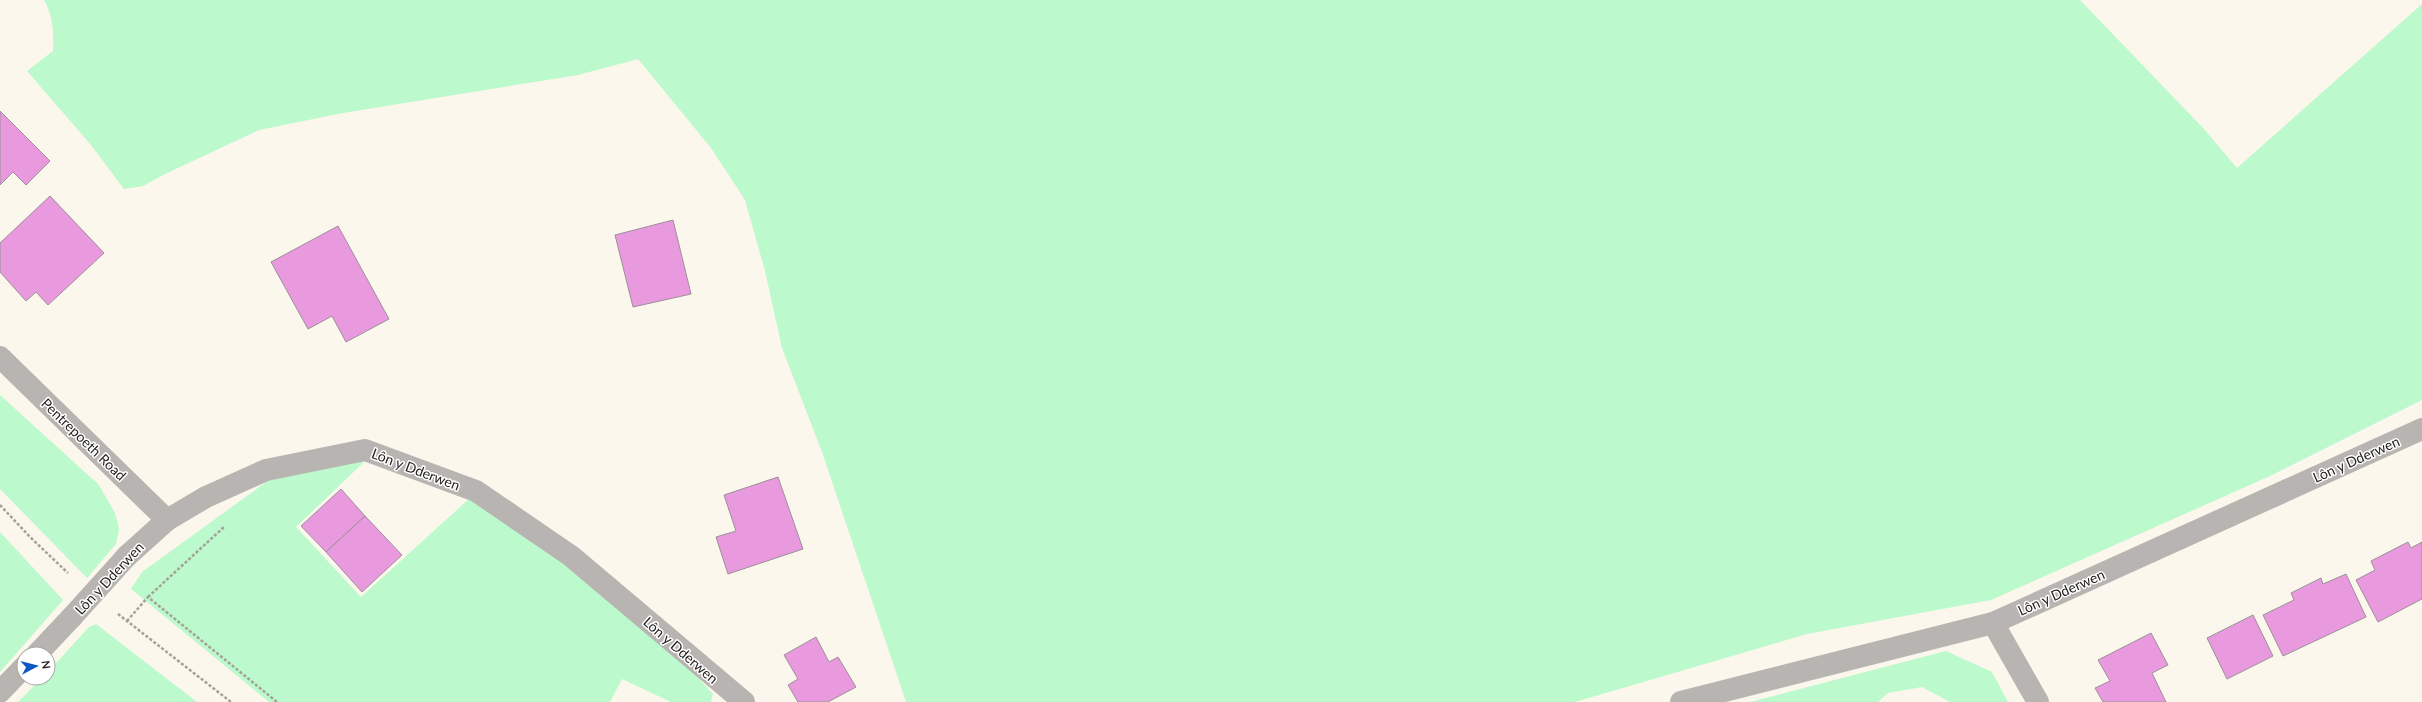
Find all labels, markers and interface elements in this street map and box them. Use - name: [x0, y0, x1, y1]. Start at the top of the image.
- street label: Pentrepoeth Road: [38, 394, 130, 484]
- street label: Lôn y Dderwen: [2310, 432, 2402, 486]
- street label: Lôn y Dderwen: [369, 444, 463, 494]
- street label: Lôn y Dderwen: [71, 538, 147, 618]
- street label: Lôn y Dderwen: [2015, 565, 2107, 619]
- street label: Lôn y Dderwen: [640, 613, 722, 687]
- north arrow: [16, 646, 56, 686]
- text: N: [39, 660, 53, 670]

